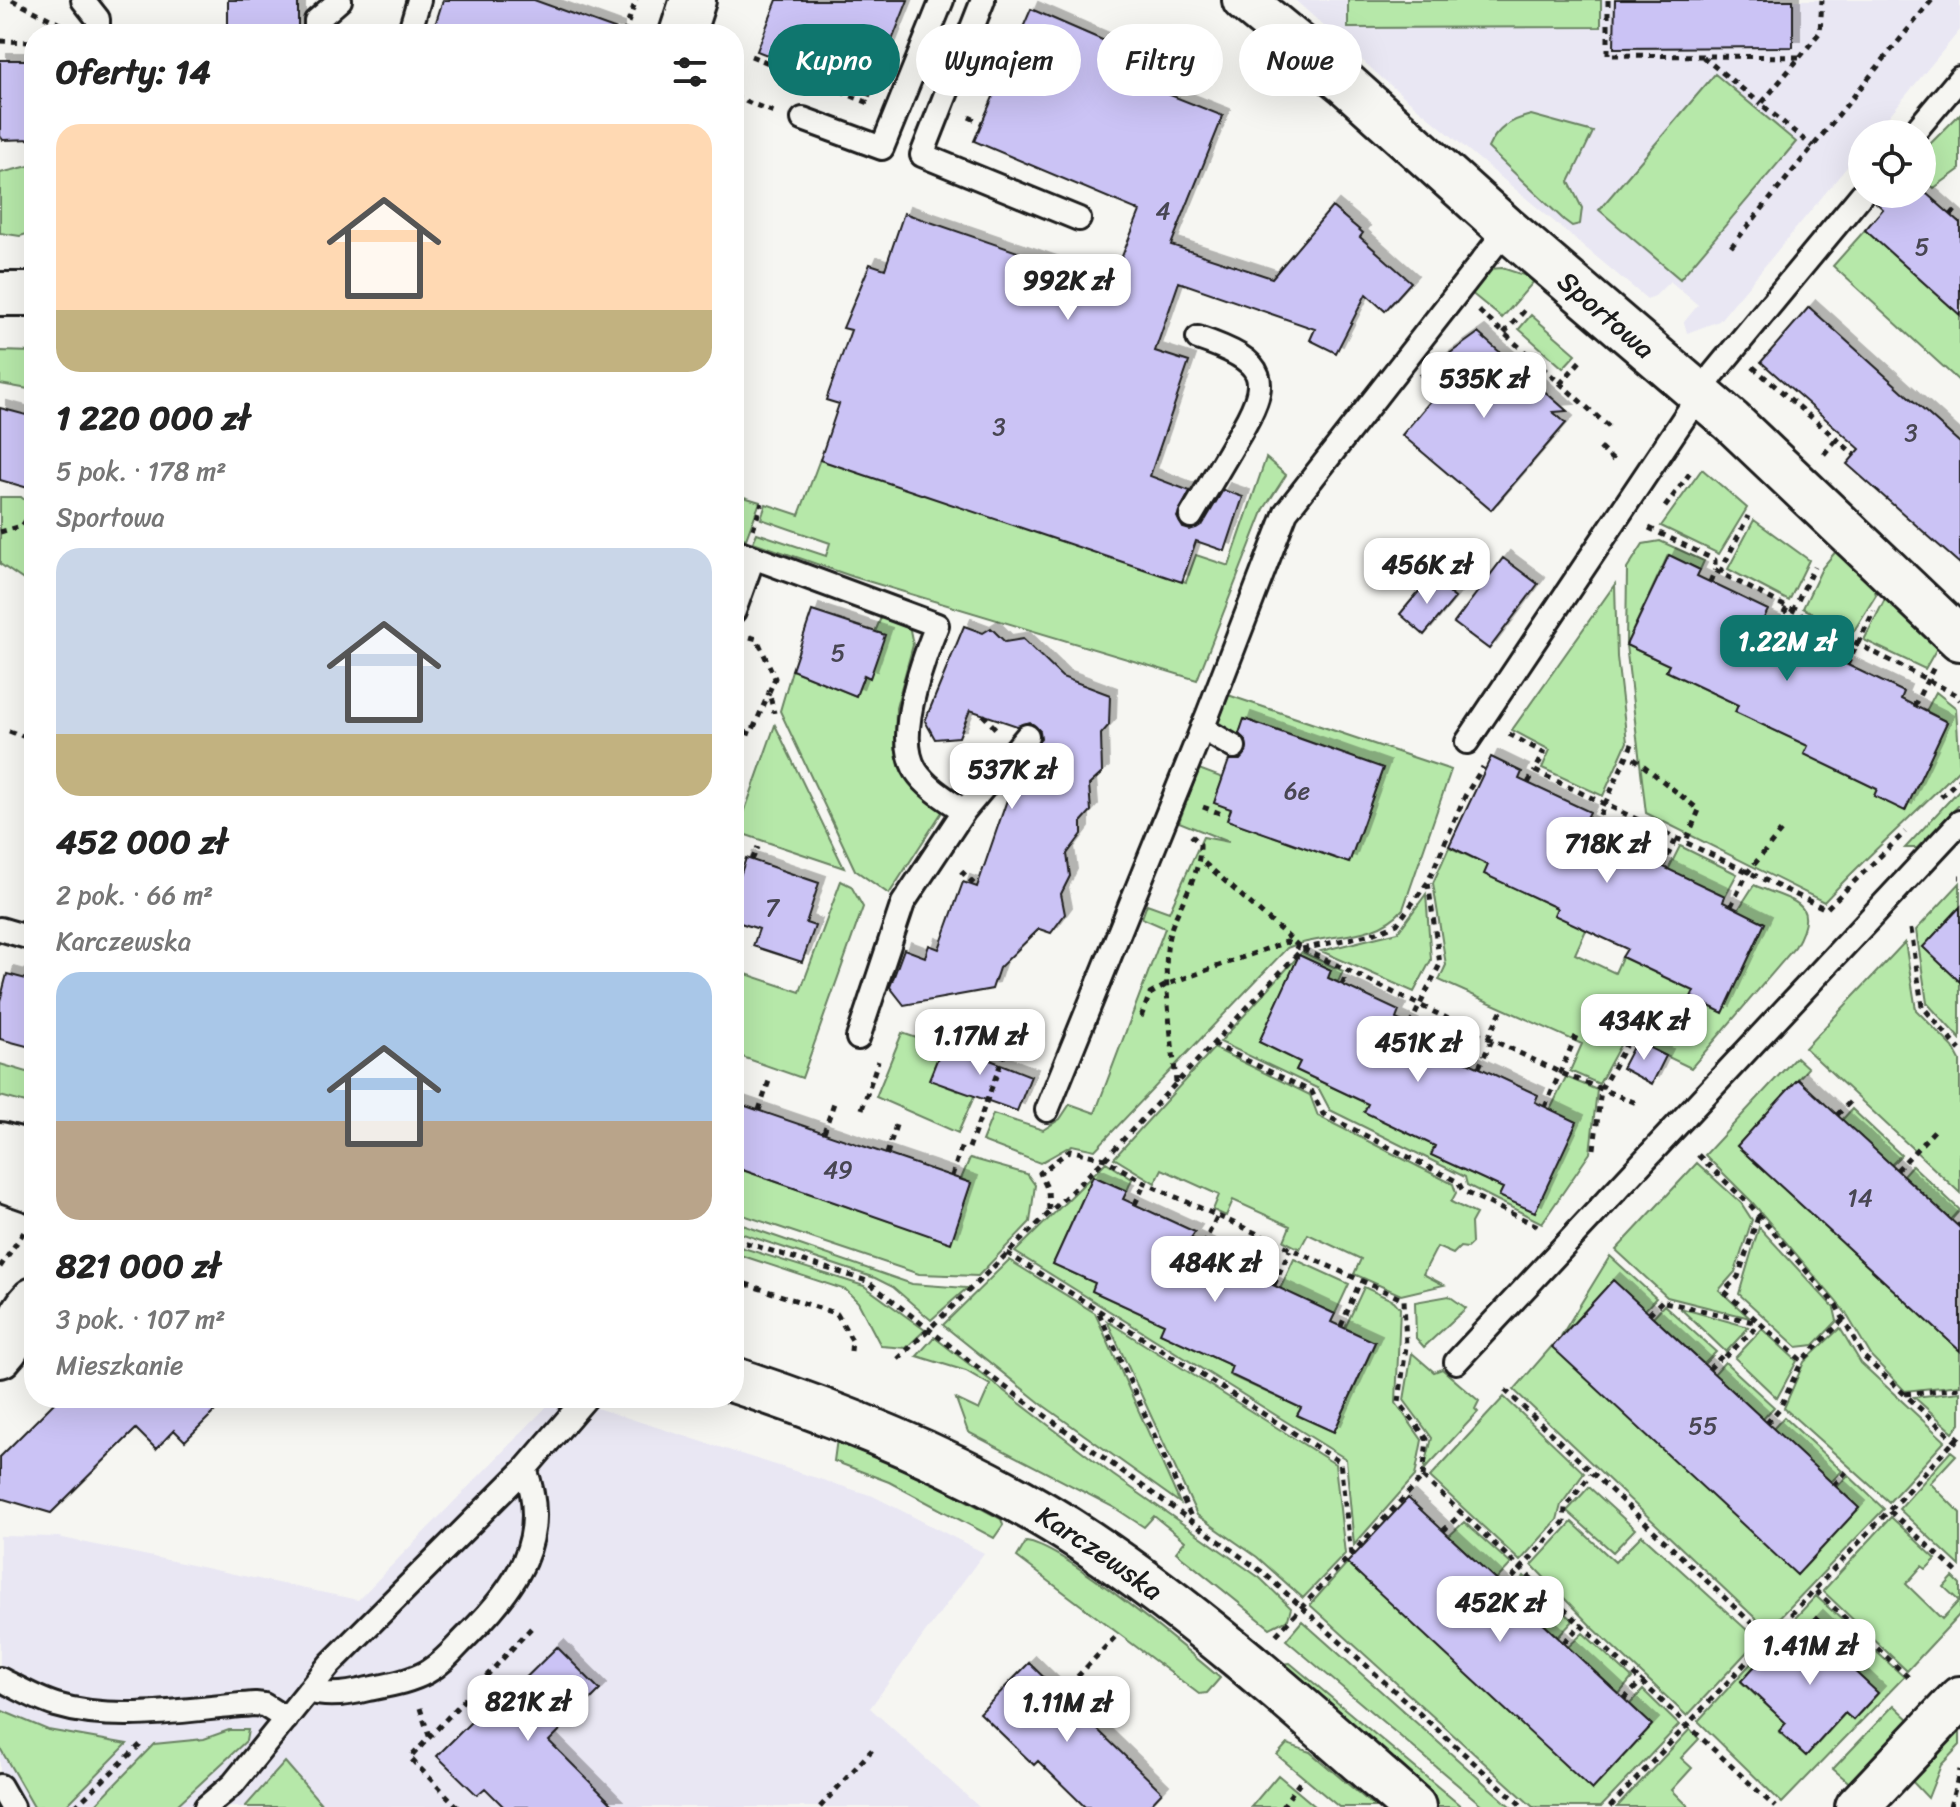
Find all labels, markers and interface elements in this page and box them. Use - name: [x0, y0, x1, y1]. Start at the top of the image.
- chip: Kupno: [768, 24, 900, 96]
- chip: Wynajem: [916, 24, 1081, 96]
- chip: Filtry: [1097, 24, 1223, 96]
- chip: Nowe: [1239, 24, 1362, 96]
- text: Oferty: 14: [56, 42, 211, 102]
- icon: filters: [668, 50, 712, 94]
- map controls: [1848, 120, 1936, 208]
- button: locate: [1848, 120, 1936, 208]
- icon: home: [312, 176, 456, 320]
- house number: 4: [1156, 190, 1171, 232]
- house number: 5: [1915, 226, 1929, 268]
- pin: 992K zł: [994, 254, 1142, 322]
- text: 992K zł: [1023, 257, 1113, 303]
- street label: Sportowa: [1546, 258, 1667, 371]
- pin: 535K zł: [1410, 352, 1558, 420]
- text: 535K zł: [1439, 355, 1529, 401]
- text: 1 220 000 zł: [56, 388, 250, 448]
- house number: 3: [992, 406, 1006, 448]
- house number: 3: [1904, 412, 1918, 454]
- text: 5 pok. · 178 m²: [56, 448, 226, 494]
- text: Sportowa: [56, 494, 165, 540]
- pin: 456K zł: [1353, 538, 1501, 606]
- text: 456K zł: [1382, 541, 1472, 587]
- icon: home: [312, 600, 456, 744]
- pin: 1.22M zł: [1704, 615, 1870, 683]
- text: 1.22M zł: [1738, 618, 1836, 664]
- house number: 5: [831, 632, 845, 674]
- pin: 537K zł: [938, 743, 1086, 811]
- text: 537K zł: [968, 746, 1056, 792]
- house number: 6e: [1284, 770, 1310, 812]
- text: 452 000 zł: [56, 812, 227, 872]
- pin: 718K zł: [1533, 817, 1681, 885]
- text: 718K zł: [1564, 820, 1650, 866]
- text: 2 pok. · 66 m²: [56, 872, 213, 918]
- house number: 7: [765, 887, 780, 929]
- text: Karczewska: [56, 918, 191, 964]
- pin: 434K zł: [1570, 994, 1718, 1062]
- text: 434K zł: [1599, 997, 1689, 1043]
- pin: 1.17M zł: [897, 1009, 1063, 1077]
- text: 1.17M zł: [933, 1012, 1027, 1058]
- pin: 451K zł: [1344, 1016, 1492, 1084]
- text: 451K zł: [1375, 1019, 1461, 1065]
- icon: home: [312, 1024, 456, 1168]
- house number: 49: [823, 1149, 853, 1191]
- house number: 14: [1847, 1177, 1873, 1219]
- text: 821 000 zł: [56, 1236, 220, 1296]
- pin: 484K zł: [1141, 1236, 1289, 1304]
- text: 484K zł: [1169, 1239, 1261, 1285]
- text: 3 pok. · 107 m²: [56, 1296, 226, 1342]
- text: Mieszkanie: [56, 1342, 183, 1388]
- house number: 55: [1688, 1405, 1718, 1447]
- street label: Karczewska: [1027, 1491, 1174, 1613]
- pin: 452K zł: [1426, 1576, 1574, 1644]
- text: 452K zł: [1455, 1579, 1545, 1625]
- pin: 1.41M zł: [1727, 1619, 1893, 1687]
- text: 1.41M zł: [1762, 1622, 1858, 1668]
- pin: 821K zł: [454, 1675, 602, 1743]
- pin: 1.11M zł: [984, 1676, 1150, 1744]
- text: 821K zł: [485, 1678, 571, 1724]
- text: 1.11M zł: [1022, 1679, 1112, 1725]

